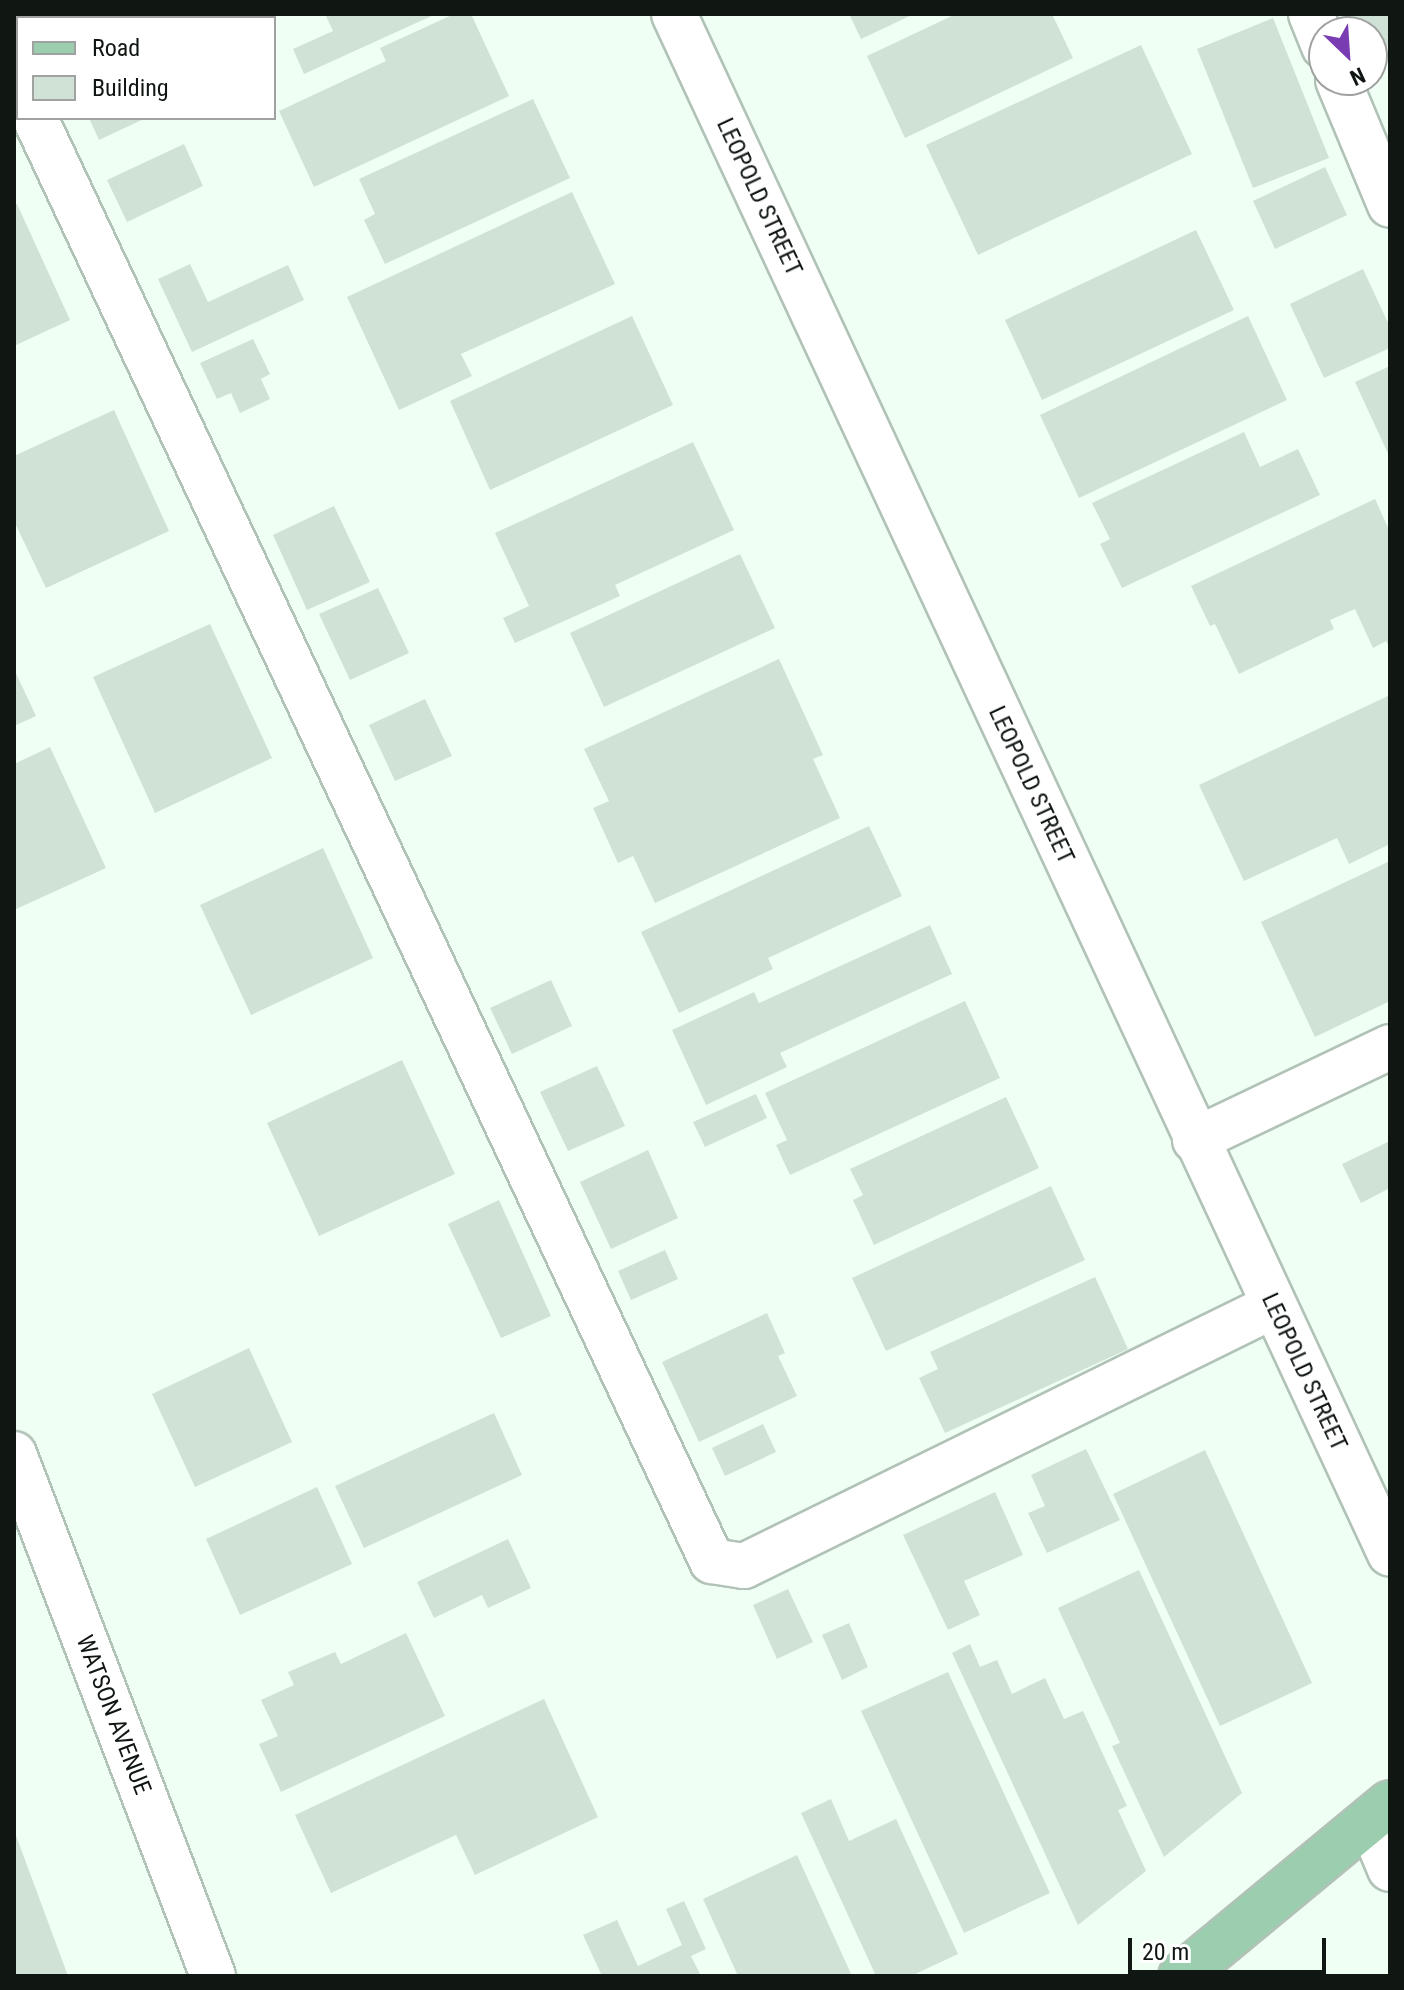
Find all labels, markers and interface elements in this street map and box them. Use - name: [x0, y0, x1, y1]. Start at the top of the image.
- legend: [16, 16, 276, 120]
- north arrow: [1308, 16, 1388, 96]
- text: Road: [92, 34, 140, 62]
- text: N: [1346, 62, 1369, 91]
- text: Building: [92, 74, 169, 102]
- street label: LEOPOLD STREET: [710, 114, 808, 280]
- street label: LEOPOLD STREET: [982, 702, 1080, 868]
- street label: LEOPOLD STREET: [1255, 1289, 1353, 1455]
- street label: WATSON AVENUE: [69, 1631, 157, 1799]
- scale bar: [1132, 1922, 1330, 1972]
- text: 20 m: [1142, 1938, 1189, 1966]

